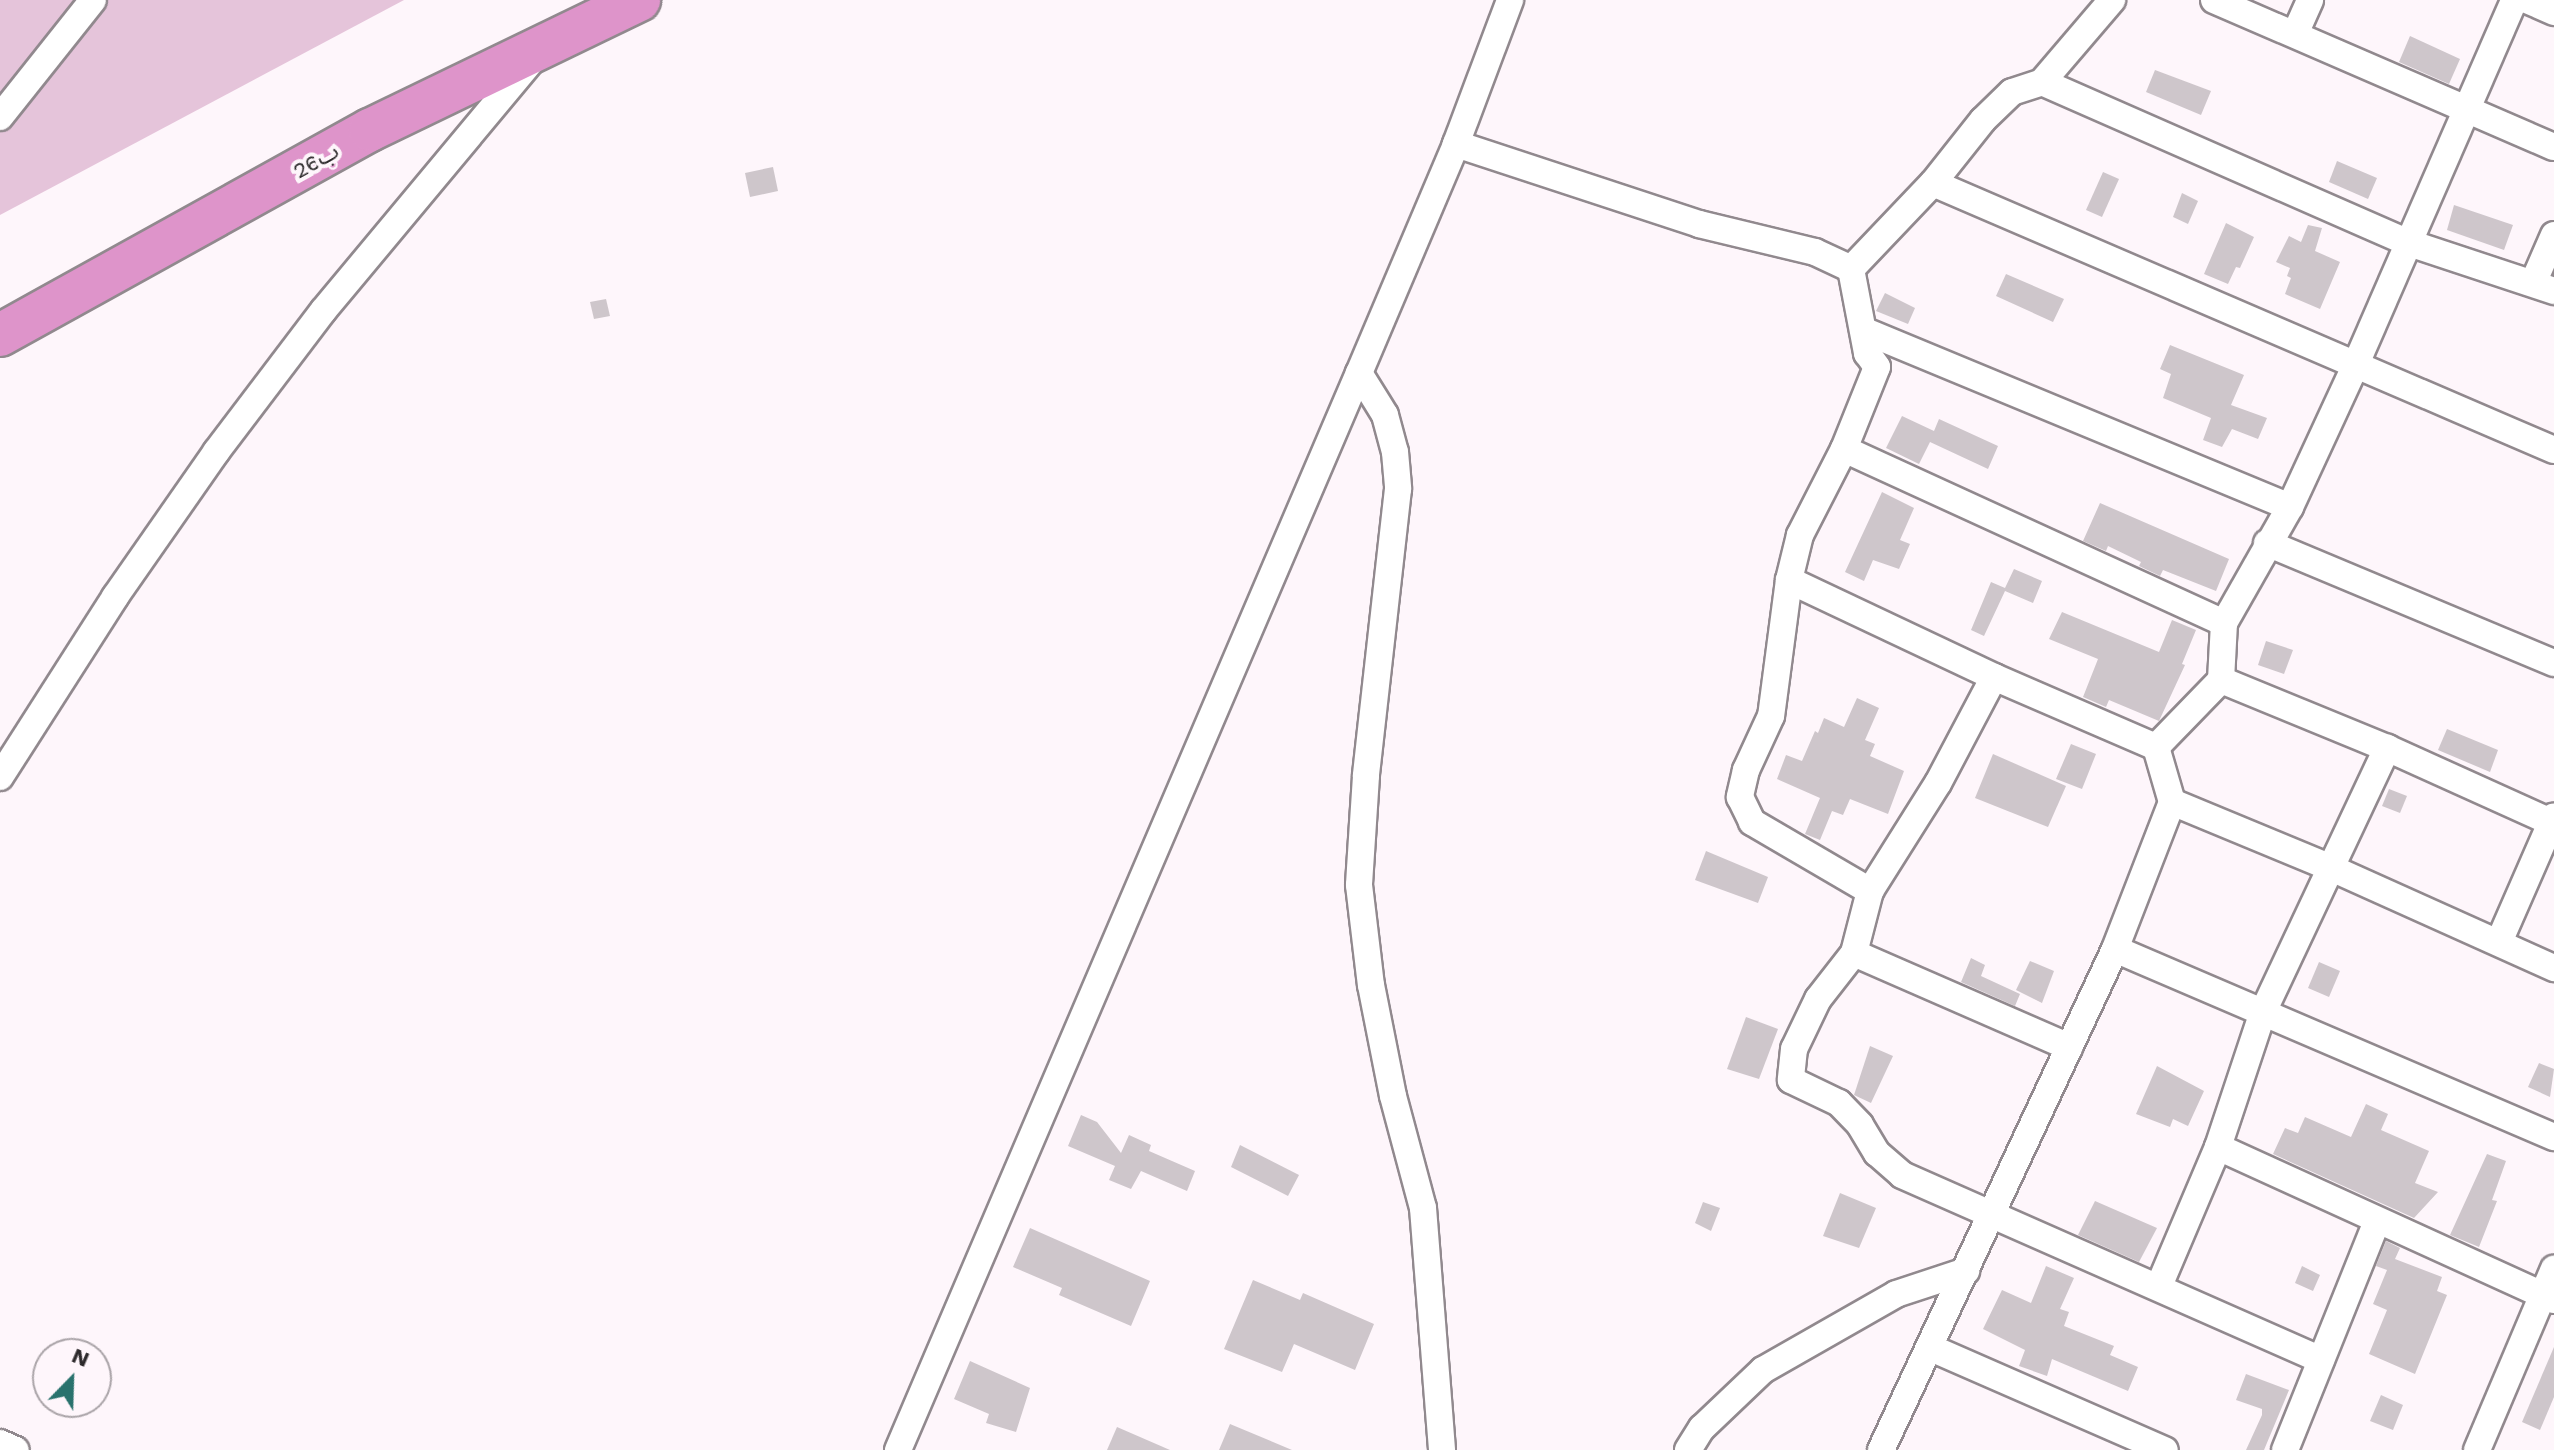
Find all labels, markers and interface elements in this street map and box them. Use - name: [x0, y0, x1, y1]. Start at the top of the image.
- street label: 26ب: [289, 138, 343, 184]
- north arrow: [32, 1338, 112, 1418]
- text: N: [68, 1343, 93, 1372]

